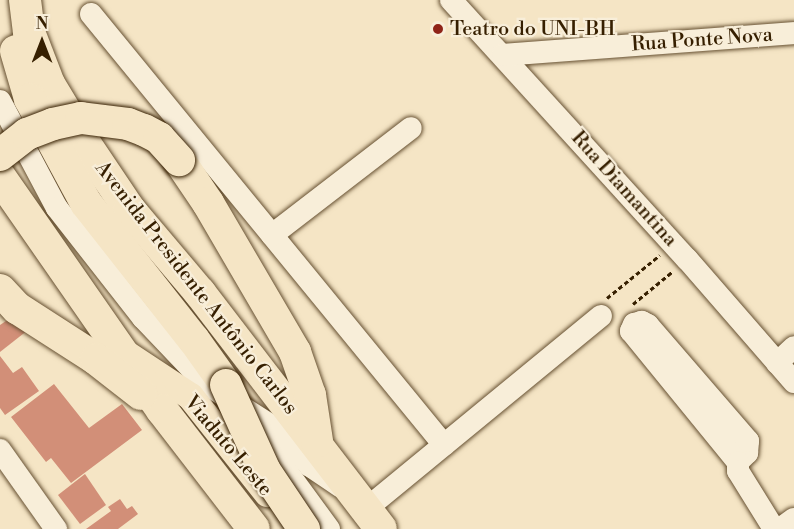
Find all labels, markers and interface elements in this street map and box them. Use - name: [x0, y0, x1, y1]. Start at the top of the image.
- north arrow: [12, 12, 72, 72]
- text: N: [36, 14, 48, 34]
- place label: Teatro do UNI-BH: [450, 17, 615, 41]
- marker: Teatro do UNI-BH: [431, 22, 445, 36]
- street label: Rua Ponte Nova: [631, 23, 773, 57]
- street label: Rua Diamantina: [566, 126, 682, 252]
- street label: Avenida Presidente Antônio Carlos: [90, 157, 302, 419]
- street label: Viaduto Leste: [179, 391, 277, 501]

